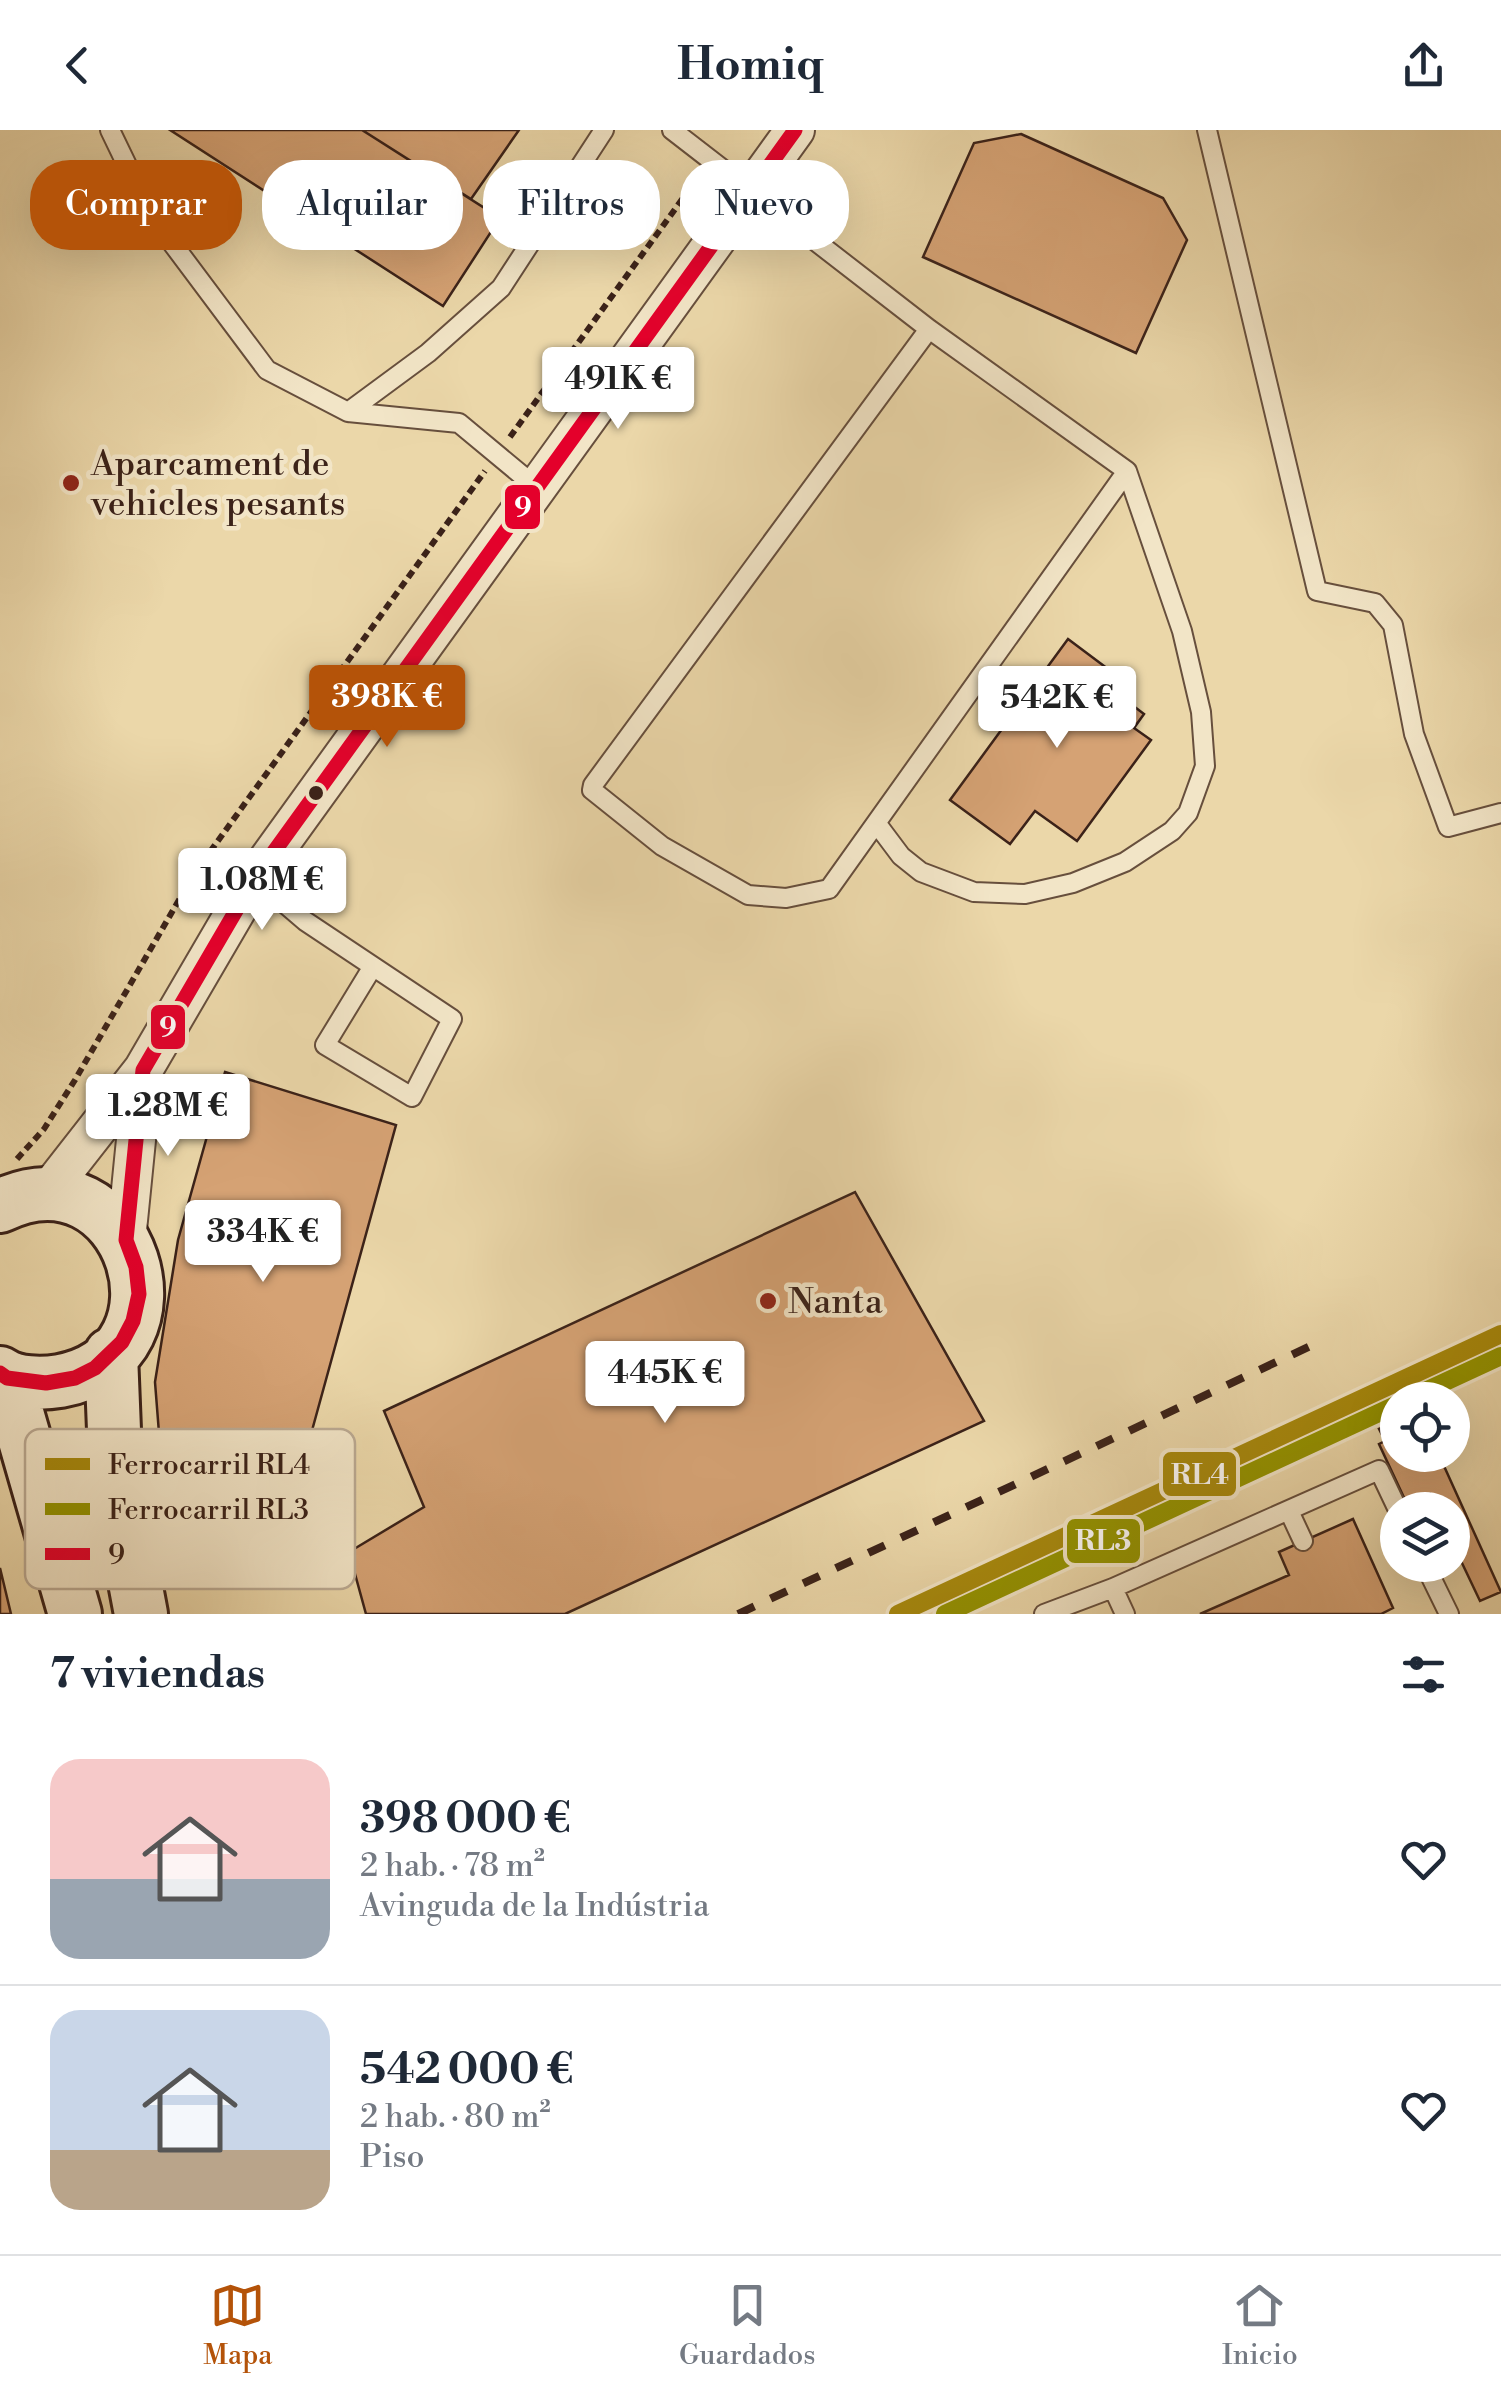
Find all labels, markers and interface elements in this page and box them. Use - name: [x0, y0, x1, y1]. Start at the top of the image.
- text: Homiq: [677, 37, 824, 94]
- icon: back: [50, 38, 105, 93]
- icon: share: [1396, 38, 1451, 93]
- chip: Comprar: [30, 160, 242, 250]
- chip: Alquilar: [262, 160, 463, 250]
- chip: Filtros: [483, 160, 660, 250]
- chip: Nuevo: [680, 160, 849, 250]
- pin: 491K €: [537, 347, 699, 432]
- text: 491K €: [564, 359, 672, 399]
- place label: Aparcament de vehicles pesants: [90, 443, 345, 526]
- marker: Aparcament de vehicles pesants: [60, 472, 82, 494]
- line badge: 9: [503, 483, 542, 531]
- text: 9: [514, 491, 532, 526]
- pin: 398K €: [306, 665, 468, 750]
- pin: 542K €: [976, 666, 1138, 751]
- text: 398K €: [331, 677, 443, 717]
- text: 542K €: [1000, 678, 1114, 718]
- unlabelled marker: [306, 783, 326, 803]
- pin: 1.08M €: [170, 848, 354, 933]
- text: 1.08M €: [200, 860, 324, 900]
- line badge: 9: [149, 1003, 187, 1051]
- text: 9: [159, 1011, 177, 1046]
- pin: 1.28M €: [76, 1074, 260, 1159]
- text: 1.28M €: [108, 1086, 228, 1126]
- pin: 334K €: [182, 1200, 344, 1285]
- text: 334K €: [207, 1212, 319, 1252]
- place label: Nanta: [788, 1281, 883, 1324]
- marker: Nanta: [757, 1290, 779, 1312]
- pin: 445K €: [584, 1341, 746, 1426]
- text: 445K €: [607, 1353, 723, 1393]
- map controls: [1380, 1382, 1470, 1582]
- button: locate: [1380, 1382, 1470, 1472]
- legend: [25, 1429, 355, 1589]
- text: Ferrocarril RL4: [108, 1448, 310, 1483]
- line badge: RL4: [1161, 1450, 1238, 1498]
- text: RL4: [1171, 1458, 1229, 1493]
- button: layers: [1380, 1492, 1470, 1582]
- text: Ferrocarril RL3: [108, 1493, 309, 1528]
- line badge: RL3: [1065, 1517, 1142, 1565]
- text: RL3: [1075, 1524, 1131, 1559]
- text: 9: [108, 1538, 125, 1573]
- icon: filters: [1396, 1647, 1451, 1702]
- text: 7 viviendas: [50, 1648, 265, 1701]
- text: 398 000 €: [360, 1793, 571, 1846]
- icon: home: [130, 1799, 250, 1919]
- icon: heart: [1396, 1832, 1451, 1887]
- text: 2 hab. · 78 m²: [360, 1846, 545, 1886]
- text: Avinguda de la Indústria: [360, 1886, 709, 1926]
- text: 542 000 €: [360, 2044, 574, 2097]
- icon: home: [130, 2050, 250, 2170]
- icon: heart: [1396, 2083, 1451, 2138]
- text: 2 hab. · 80 m²: [360, 2097, 551, 2137]
- text: Piso: [360, 2137, 424, 2177]
- tab: Mapa: [203, 2278, 273, 2373]
- tab: Guardados: [679, 2278, 816, 2373]
- tab: Inicio: [1222, 2278, 1298, 2373]

